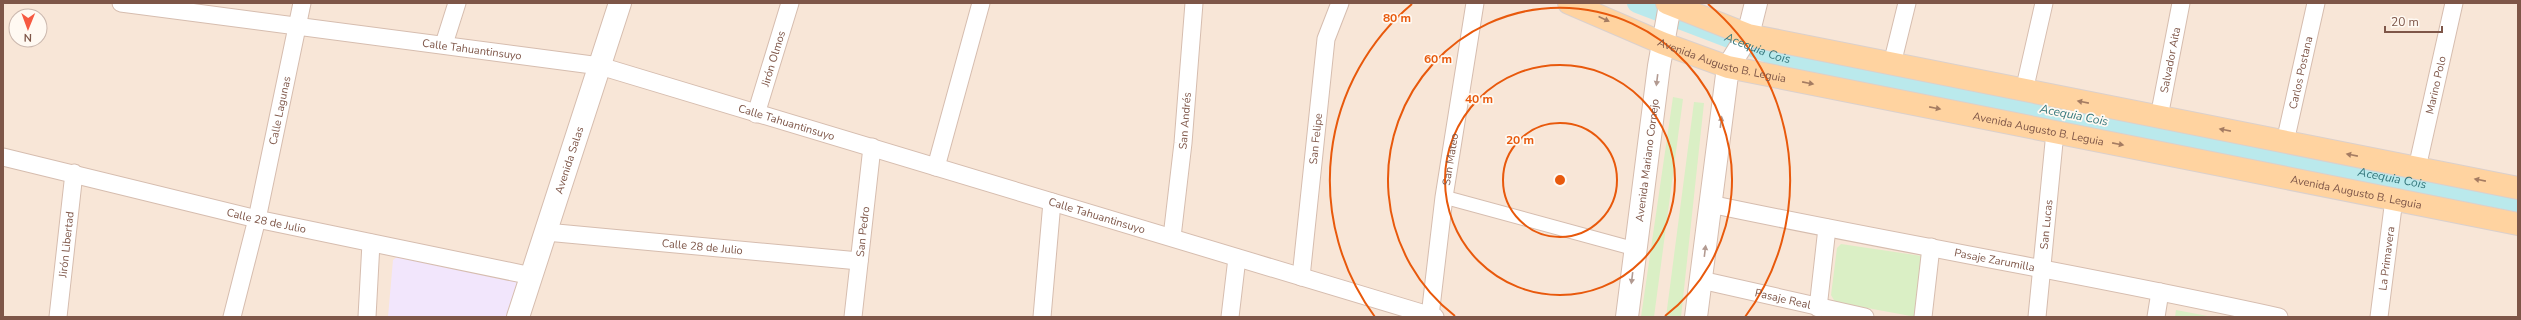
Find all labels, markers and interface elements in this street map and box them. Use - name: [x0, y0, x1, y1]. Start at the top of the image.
- north arrow: [8, 8, 48, 48]
- scale bar: [2385, 8, 2442, 34]
- text: 80 m: [1383, 10, 1411, 26]
- text: 20 m: [2391, 14, 2419, 30]
- one-way arrow: [1599, 16, 1610, 22]
- street label: Salvador Aita: [2156, 26, 2184, 94]
- street label: Jirón Olmos: [757, 29, 789, 89]
- water label: Acequia Cois: [1721, 29, 1792, 67]
- text: N: [24, 30, 32, 45]
- street label: Calle Tahuantinsuyo: [421, 35, 523, 63]
- street label: Avenida Augusto B. Leguia: [1655, 35, 1788, 86]
- street label: Carlos Postana: [2285, 35, 2316, 111]
- text: 60 m: [1424, 51, 1452, 67]
- street label: Marino Polo: [2422, 55, 2449, 116]
- one-way arrow: [1654, 74, 1660, 86]
- street label: Calle Lagunas: [265, 75, 294, 146]
- one-way arrow: [1802, 80, 1814, 86]
- street label: San Andrés: [1175, 91, 1194, 150]
- text: 40 m: [1465, 91, 1493, 107]
- street label: Avenida Mariano Cornejo: [1632, 98, 1662, 223]
- one-way arrow: [2077, 99, 2089, 105]
- street label: Calle Tahuantinsuyo: [736, 100, 837, 144]
- water label: Acequia Cois: [2037, 100, 2110, 130]
- one-way arrow: [1929, 105, 1942, 111]
- street label: Avenida Augusto B. Leguia: [1972, 108, 2106, 149]
- street label: San Felipe: [1305, 112, 1326, 165]
- one-way arrow: [1718, 115, 1724, 128]
- street label: Avenida Salas: [551, 124, 587, 196]
- one-way arrow: [2219, 126, 2231, 132]
- street label: San Mateo: [1438, 132, 1462, 187]
- text: 20 m: [1506, 132, 1534, 148]
- one-way arrow: [2112, 142, 2124, 148]
- one-way arrow: [2346, 152, 2358, 158]
- water label: Acequia Cois: [2356, 164, 2428, 192]
- street label: Avenida Augusto B. Leguia: [2289, 171, 2423, 212]
- centre of rings: [1553, 173, 1567, 187]
- one-way arrow: [2474, 177, 2486, 183]
- street label: Calle Tahuantinsuyo: [1047, 194, 1147, 237]
- street label: San Lucas: [2036, 199, 2056, 250]
- street label: Calle 28 de Julio: [225, 204, 308, 237]
- street label: San Pedro: [852, 206, 873, 258]
- street label: Jirón Libertad: [55, 211, 77, 279]
- street label: La Primavera: [2375, 225, 2398, 291]
- street label: Calle 28 de Julio: [661, 235, 743, 258]
- one-way arrow: [1702, 244, 1708, 257]
- street label: Pasaje Zarumilla: [1953, 245, 2036, 275]
- one-way arrow: [1628, 272, 1635, 284]
- street label: Pasaje Real: [1753, 285, 1813, 312]

